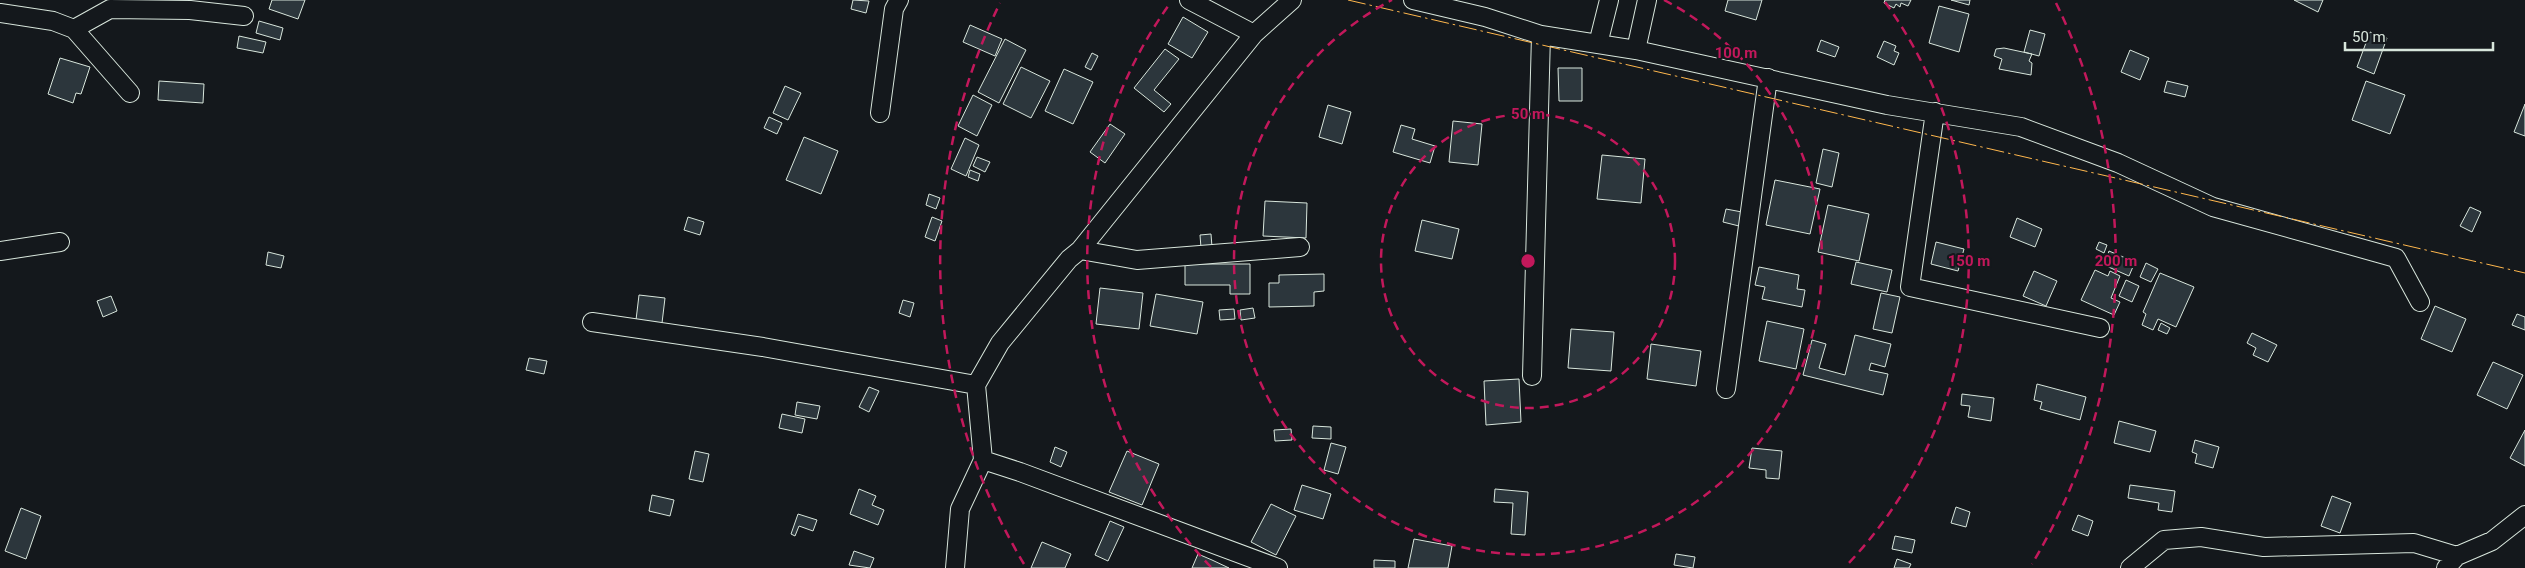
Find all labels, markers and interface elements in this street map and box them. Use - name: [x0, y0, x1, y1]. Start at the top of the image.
- scale bar: [2345, 20, 2492, 52]
- text: 50 m: [2352, 28, 2386, 46]
- text: 100 m: [1715, 44, 1757, 62]
- text: 50 m: [1511, 105, 1545, 123]
- centre of rings: [1519, 252, 1537, 270]
- text: 150 m: [1948, 252, 1990, 270]
- text: 200 m: [2095, 252, 2137, 270]

